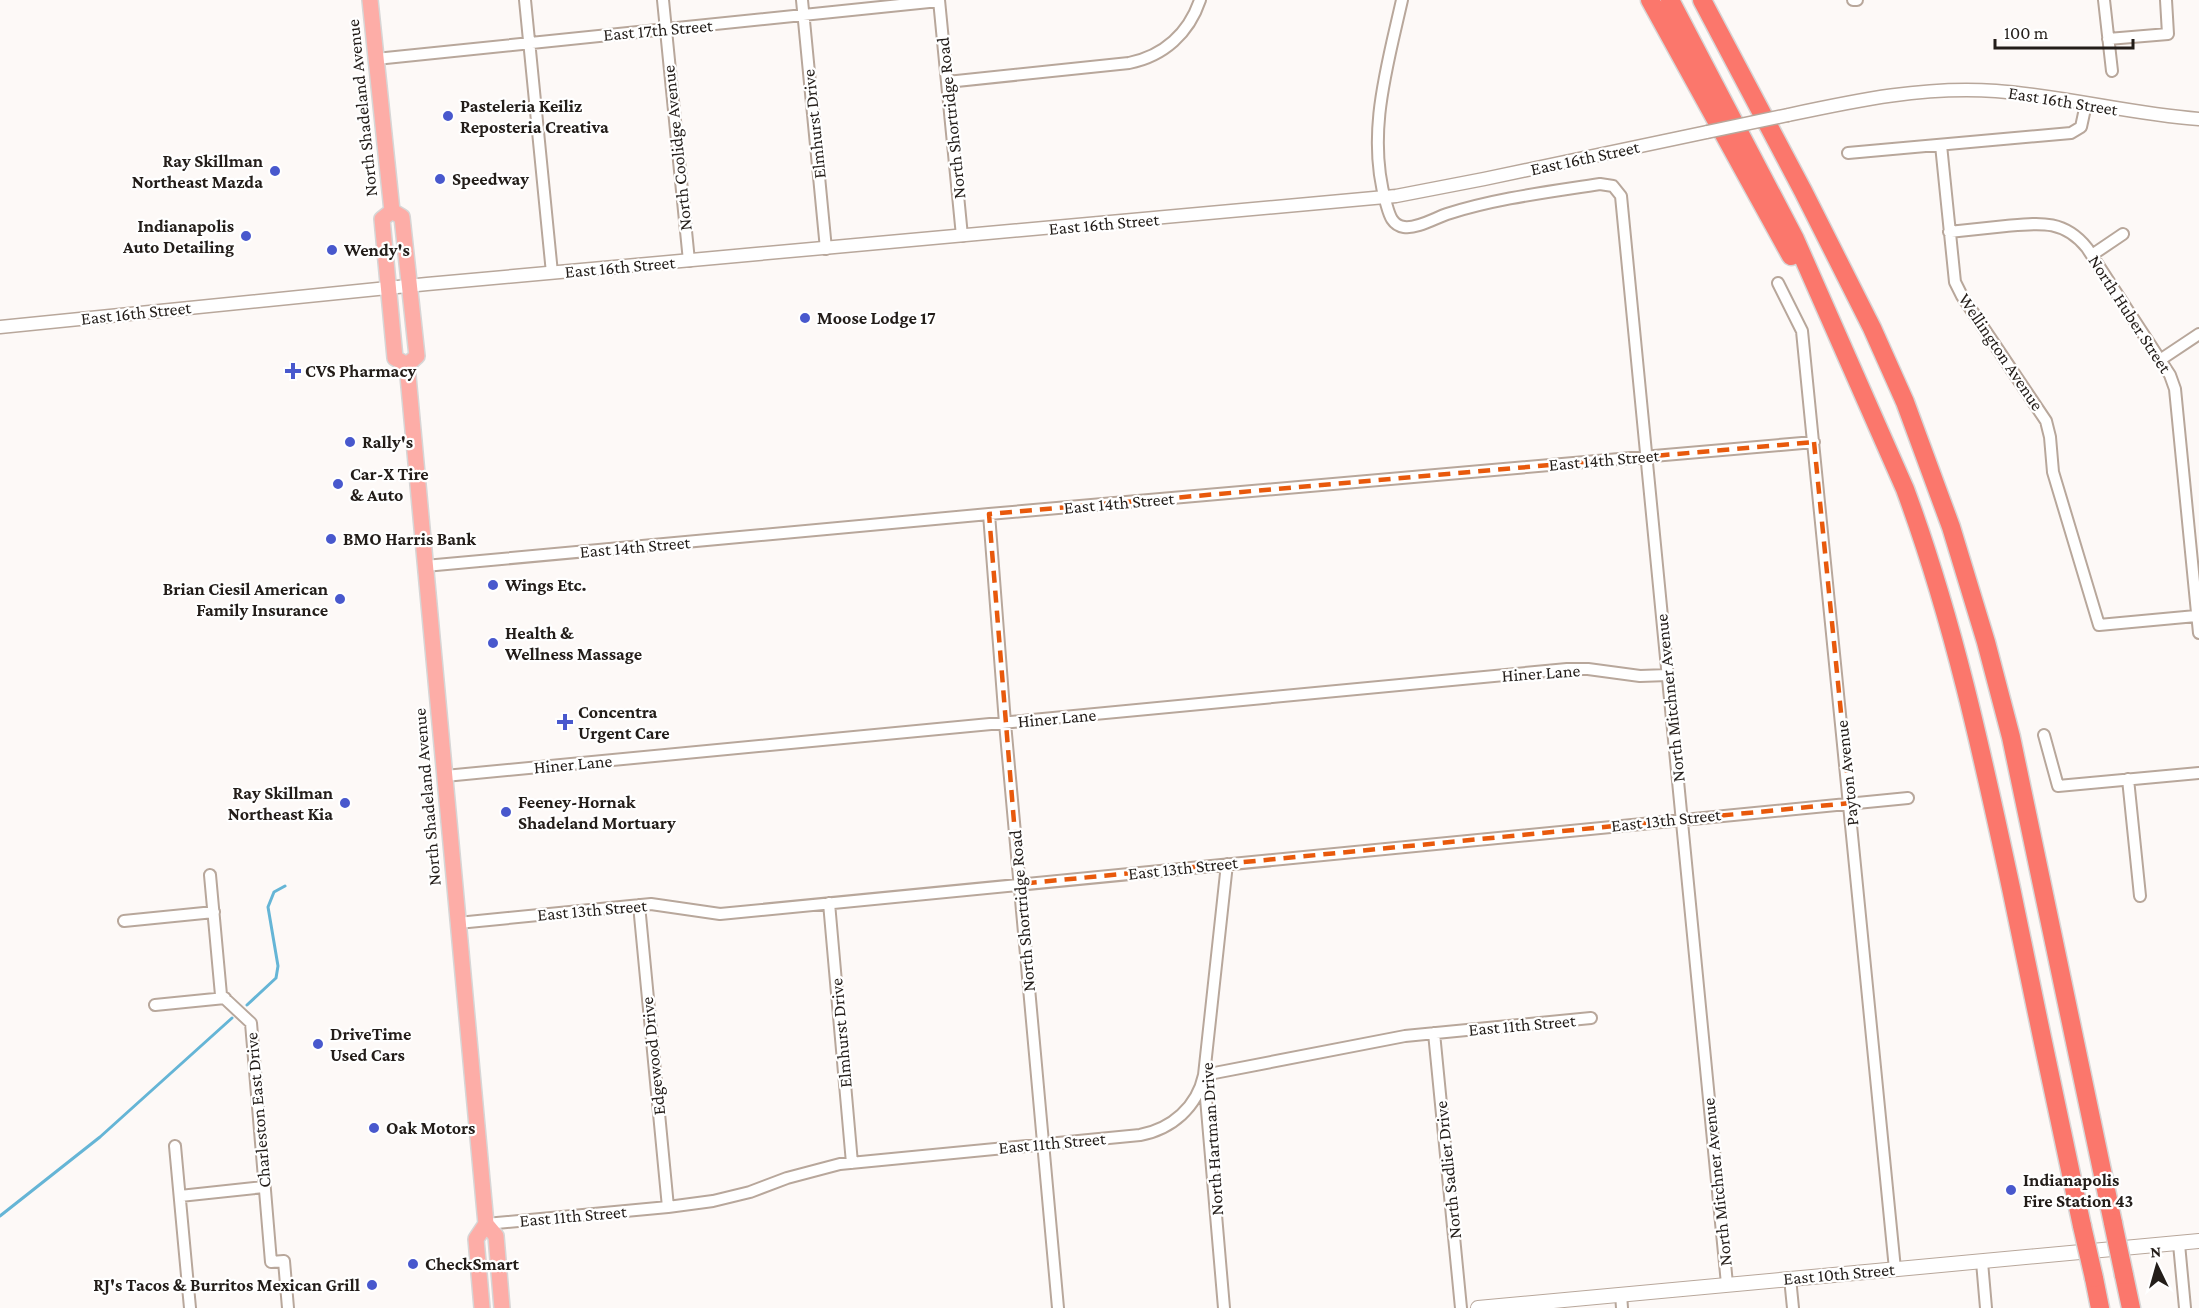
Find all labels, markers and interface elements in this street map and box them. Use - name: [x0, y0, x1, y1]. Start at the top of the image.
- scale bar: [1995, 12, 2133, 50]
- street label: East 17th Street: [602, 15, 715, 45]
- street label: North Shadeland Avenue: [343, 18, 381, 198]
- text: 100 m: [2004, 23, 2049, 43]
- street label: North Shortridge Road: [933, 36, 969, 200]
- street label: North Coolidge Avenue: [658, 64, 696, 232]
- street label: Elmhurst Drive: [798, 68, 830, 180]
- street label: East 16th Street: [2007, 82, 2120, 120]
- place label: Pasteleria Keiliz Reposteria Creativa: [460, 96, 609, 137]
- marker: Pasteleria Keiliz Reposteria Creativa: [441, 109, 455, 123]
- street label: East 16th Street: [1529, 136, 1642, 179]
- place label: Ray Skillman Northeast Mazda: [132, 151, 264, 192]
- marker: Ray Skillman Northeast Mazda: [268, 164, 282, 178]
- place label: Speedway: [452, 169, 529, 189]
- marker: Speedway: [433, 172, 447, 186]
- street label: East 16th Street: [1048, 209, 1161, 239]
- place label: Indianapolis Auto Detailing: [122, 216, 234, 257]
- marker: Indianapolis Auto Detailing: [239, 229, 253, 243]
- place label: Wendy's: [343, 240, 410, 260]
- marker: Wendy's: [325, 243, 339, 257]
- street label: North Huber Street: [2084, 251, 2176, 378]
- street label: East 16th Street: [564, 252, 677, 282]
- street label: Wellington Avenue: [1954, 290, 2048, 414]
- street label: East 16th Street: [80, 297, 193, 329]
- place label: Moose Lodge 17: [817, 308, 936, 328]
- marker: Moose Lodge 17: [798, 311, 812, 325]
- place label: CVS Pharmacy: [305, 361, 416, 381]
- marker: CVS Pharmacy: [286, 364, 300, 378]
- place label: Rally's: [362, 432, 413, 452]
- marker: Rally's: [343, 435, 357, 449]
- street label: East 14th Street: [1548, 445, 1661, 475]
- place label: Car-X Tire & Auto: [350, 464, 429, 505]
- marker: Car-X Tire & Auto: [331, 477, 345, 491]
- street label: East 14th Street: [1063, 488, 1176, 518]
- place label: BMO Harris Bank: [343, 529, 476, 549]
- marker: BMO Harris Bank: [324, 532, 338, 546]
- street label: East 14th Street: [579, 532, 692, 562]
- place label: Wings Etc.: [504, 575, 587, 595]
- marker: Wings Etc.: [486, 578, 500, 592]
- place label: Brian Ciesil American Family Insurance: [163, 579, 329, 620]
- marker: Brian Ciesil American Family Insurance: [333, 592, 347, 606]
- street label: North Mitchner Avenue: [1651, 613, 1689, 783]
- place label: Health & Wellness Massage: [504, 623, 642, 664]
- marker: Health & Wellness Massage: [486, 636, 500, 650]
- street label: Hiner Lane: [1501, 660, 1581, 686]
- place label: Concentra Urgent Care: [578, 702, 670, 743]
- street label: Hiner Lane: [1017, 705, 1097, 731]
- street label: North Shadeland Avenue: [409, 707, 445, 887]
- marker: Concentra Urgent Care: [556, 713, 574, 731]
- street label: Payton Avenue: [1831, 719, 1862, 827]
- street label: Hiner Lane: [533, 751, 613, 777]
- place label: Ray Skillman Northeast Kia: [228, 783, 334, 824]
- place label: Feeney-Hornak Shadeland Mortuary: [518, 792, 676, 833]
- marker: Ray Skillman Northeast Kia: [338, 796, 352, 810]
- street label: East 13th Street: [1610, 804, 1723, 836]
- marker: Feeney-Hornak Shadeland Mortuary: [499, 805, 513, 819]
- street label: North Shortridge Road: [1005, 829, 1039, 993]
- street label: East 13th Street: [1127, 852, 1240, 884]
- street label: East 13th Street: [536, 895, 649, 925]
- street label: Elmhurst Drive: [826, 977, 856, 1089]
- street label: Edgewood Drive: [637, 996, 669, 1116]
- street label: East 11th Street: [1468, 1010, 1578, 1040]
- place label: DriveTime Used Cars: [330, 1024, 411, 1065]
- street label: Charleston East Drive: [241, 1031, 275, 1189]
- marker: DriveTime Used Cars: [311, 1037, 325, 1051]
- street label: North Hartman Drive: [1197, 1062, 1227, 1216]
- street label: North Mitchner Avenue: [1698, 1097, 1736, 1267]
- street label: North Sadlier Drive: [1431, 1100, 1465, 1240]
- place label: Oak Motors: [386, 1118, 475, 1138]
- marker: Oak Motors: [367, 1121, 381, 1135]
- street label: East 11th Street: [998, 1128, 1108, 1158]
- place label: Indianapolis Fire Station 43: [2023, 1170, 2133, 1211]
- marker: Indianapolis Fire Station 43: [2004, 1183, 2018, 1197]
- street label: East 11th Street: [519, 1201, 629, 1231]
- north arrow: [2127, 1236, 2187, 1296]
- text: N: [2150, 1243, 2162, 1260]
- place label: CheckSmart: [425, 1254, 520, 1274]
- marker: CheckSmart: [406, 1257, 420, 1271]
- street label: East 10th Street: [1782, 1259, 1897, 1289]
- place label: RJ's Tacos & Burritos Mexican Grill: [93, 1275, 360, 1295]
- marker: RJ's Tacos & Burritos Mexican Grill: [365, 1278, 379, 1292]

